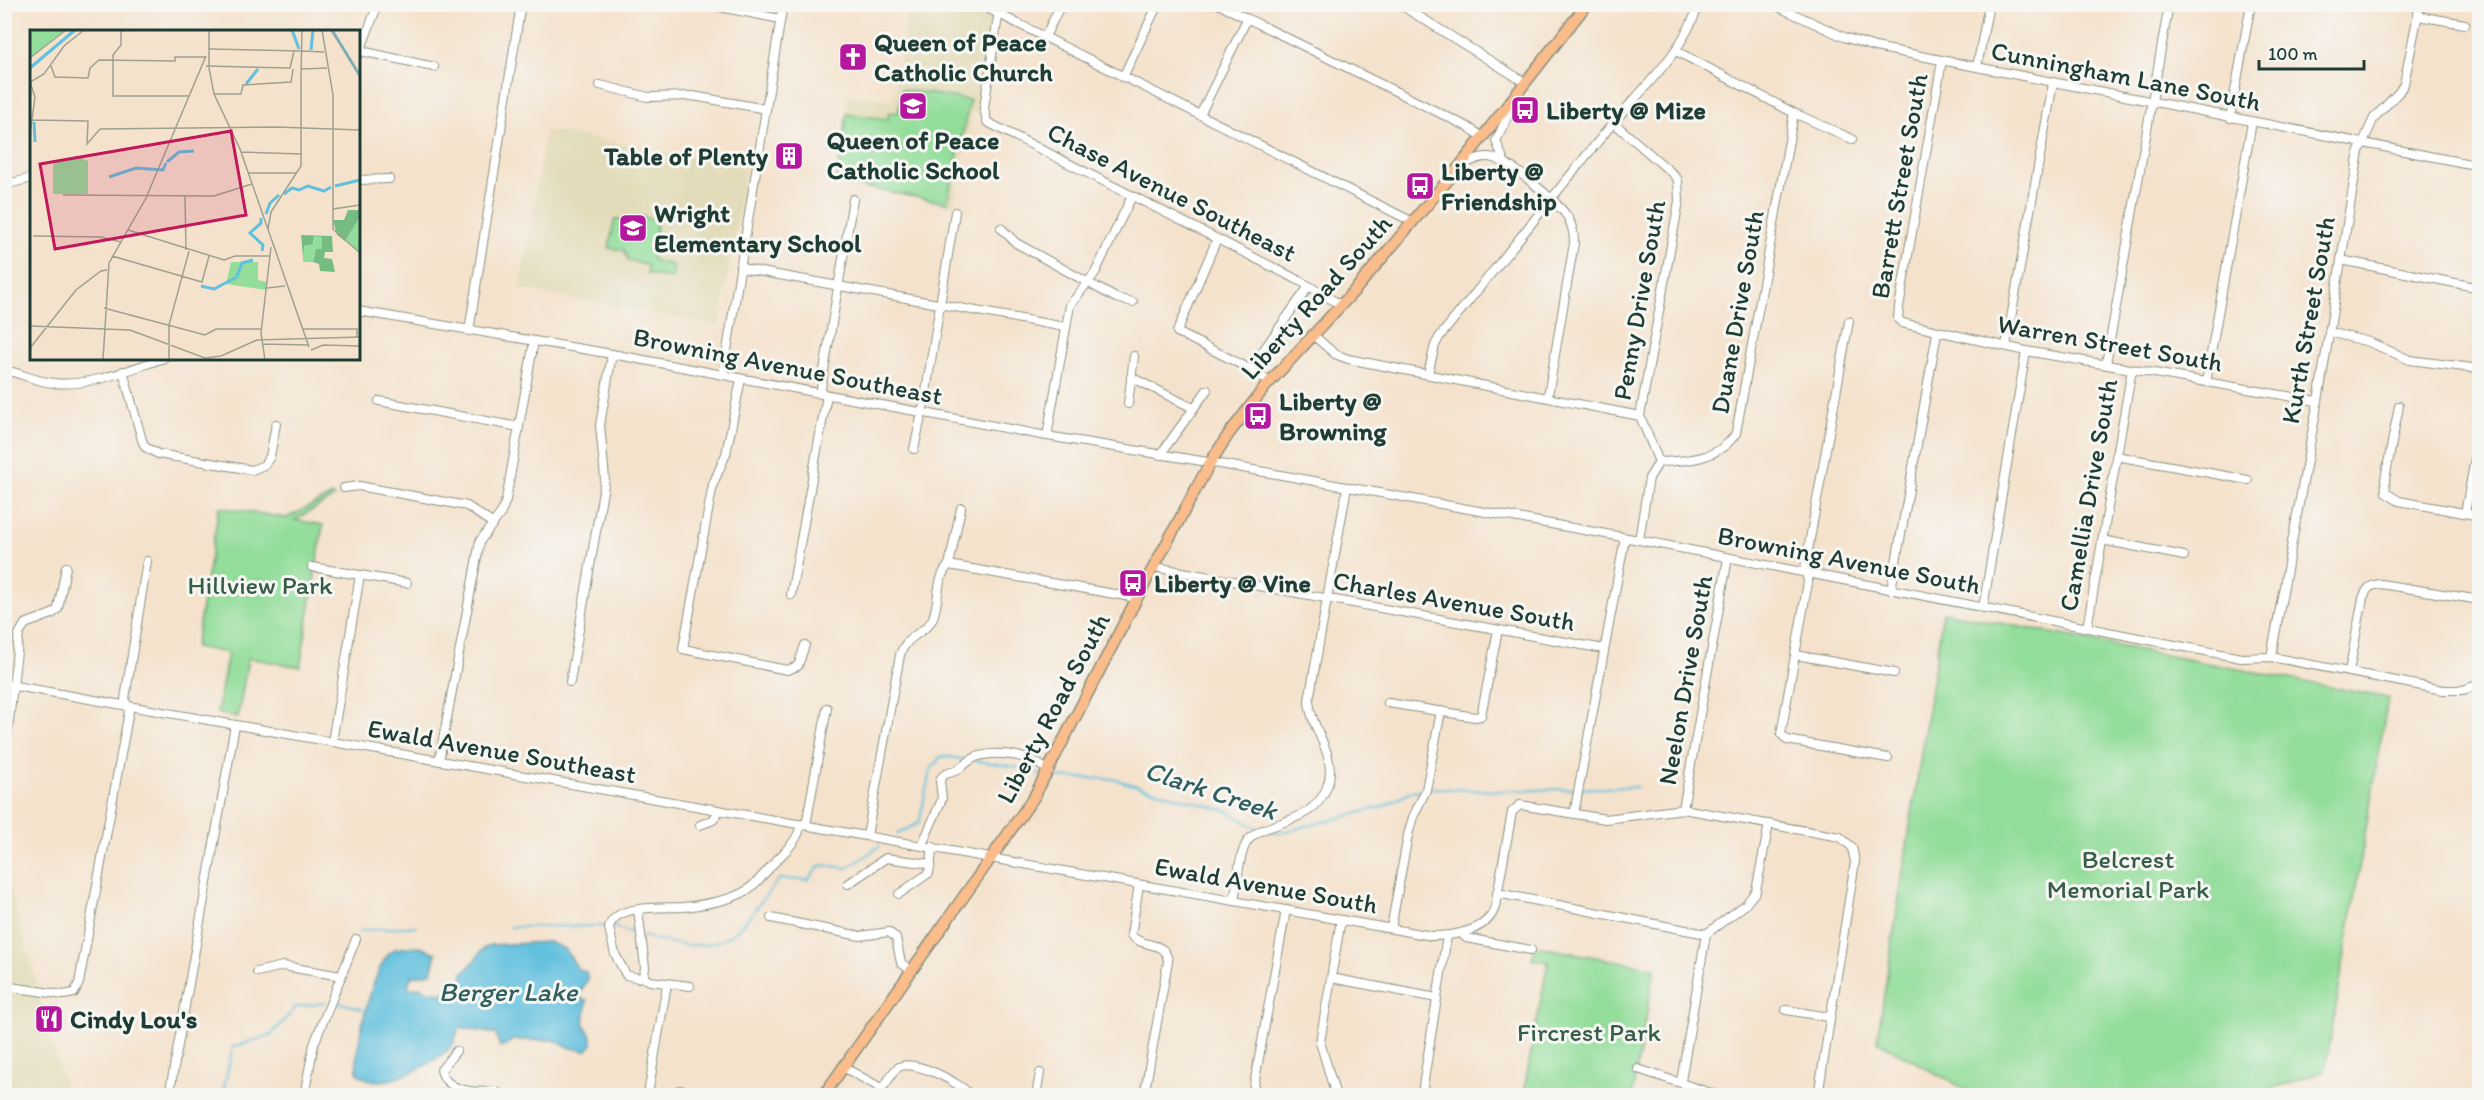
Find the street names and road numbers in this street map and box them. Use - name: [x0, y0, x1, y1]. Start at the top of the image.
- street label: Cunningham Lane South: [1988, 34, 2264, 118]
- street label: Barrett Street South: [1863, 71, 1935, 301]
- street label: Chase Avenue Southeast: [1042, 115, 1302, 269]
- street label: Penny Drive South: [1606, 197, 1672, 403]
- street label: Liberty Road South: [1233, 208, 1399, 386]
- street label: Duane Drive South: [1703, 208, 1771, 416]
- street label: Kurth Street South: [2274, 214, 2342, 426]
- street label: Warren Street South: [1995, 307, 2225, 379]
- street label: Browning Avenue Southeast: [631, 320, 946, 412]
- street label: Camellia Drive South: [2052, 376, 2124, 614]
- street label: Browning Avenue South: [1715, 519, 1983, 601]
- street label: Charles Avenue South: [1331, 564, 1577, 638]
- street label: Neelon Drive South: [1651, 572, 1719, 788]
- street label: Liberty Road South: [989, 607, 1117, 809]
- street label: Ewald Avenue Southeast: [365, 712, 639, 790]
- street label: Ewald Avenue South: [1152, 850, 1380, 920]

